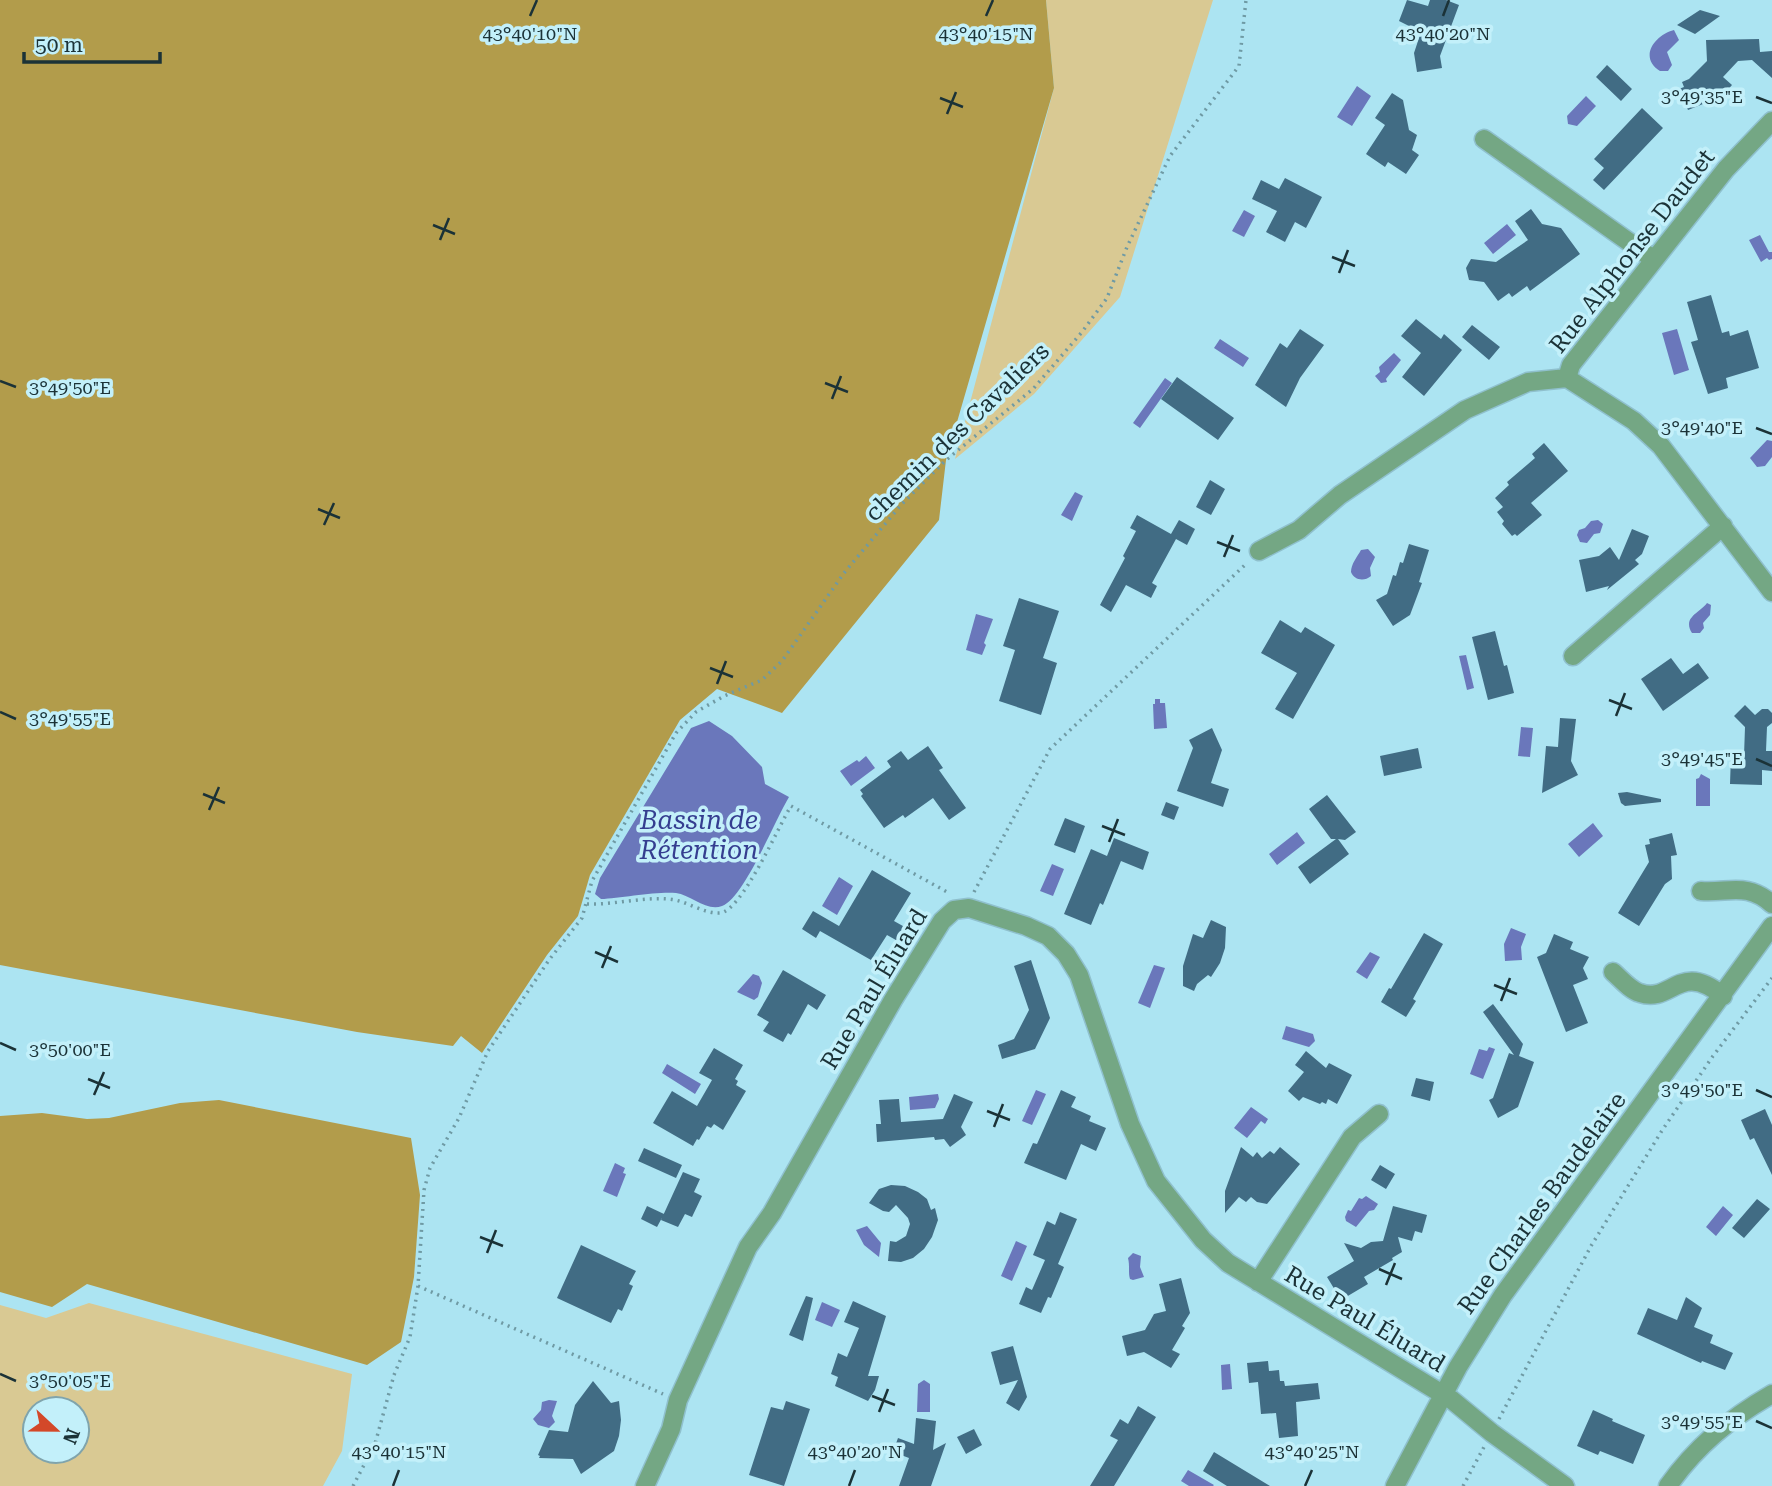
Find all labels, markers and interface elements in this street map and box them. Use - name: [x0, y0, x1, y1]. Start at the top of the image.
- scale bar: [24, 21, 161, 65]
- text: 43°40'10"N: [483, 23, 577, 44]
- text: 43°40'15"N: [939, 23, 1033, 44]
- text: 43°40'20"N: [1396, 23, 1490, 44]
- text: 50 m: [35, 33, 83, 57]
- text: 3°49'35"E: [1661, 86, 1743, 107]
- street label: Rue Alphonse Daudet: [1544, 144, 1720, 358]
- street label: chemin des Cavaliers: [859, 337, 1055, 527]
- text: 3°49'50"E: [29, 377, 111, 398]
- text: 3°49'40"E: [1661, 417, 1743, 438]
- text: 3°49'55"E: [29, 708, 111, 729]
- text: 3°49'45"E: [1661, 748, 1743, 769]
- water label: Bassin de Rétention: [639, 805, 758, 865]
- street label: Rue Paul Éluard: [814, 903, 933, 1074]
- text: 3°50'00"E: [29, 1039, 111, 1060]
- text: 3°49'50"E: [1661, 1079, 1743, 1100]
- street label: Rue Charles Baudelaire: [1452, 1087, 1632, 1319]
- street label: Rue Paul Éluard: [1280, 1259, 1451, 1378]
- text: 3°50'05"E: [29, 1370, 111, 1391]
- north arrow: [21, 1395, 91, 1465]
- text: 3°49'55"E: [1661, 1411, 1743, 1432]
- text: N: [58, 1425, 85, 1448]
- text: 43°40'15"N: [352, 1441, 446, 1462]
- text: 43°40'20"N: [808, 1441, 902, 1462]
- text: 43°40'25"N: [1265, 1441, 1359, 1462]

